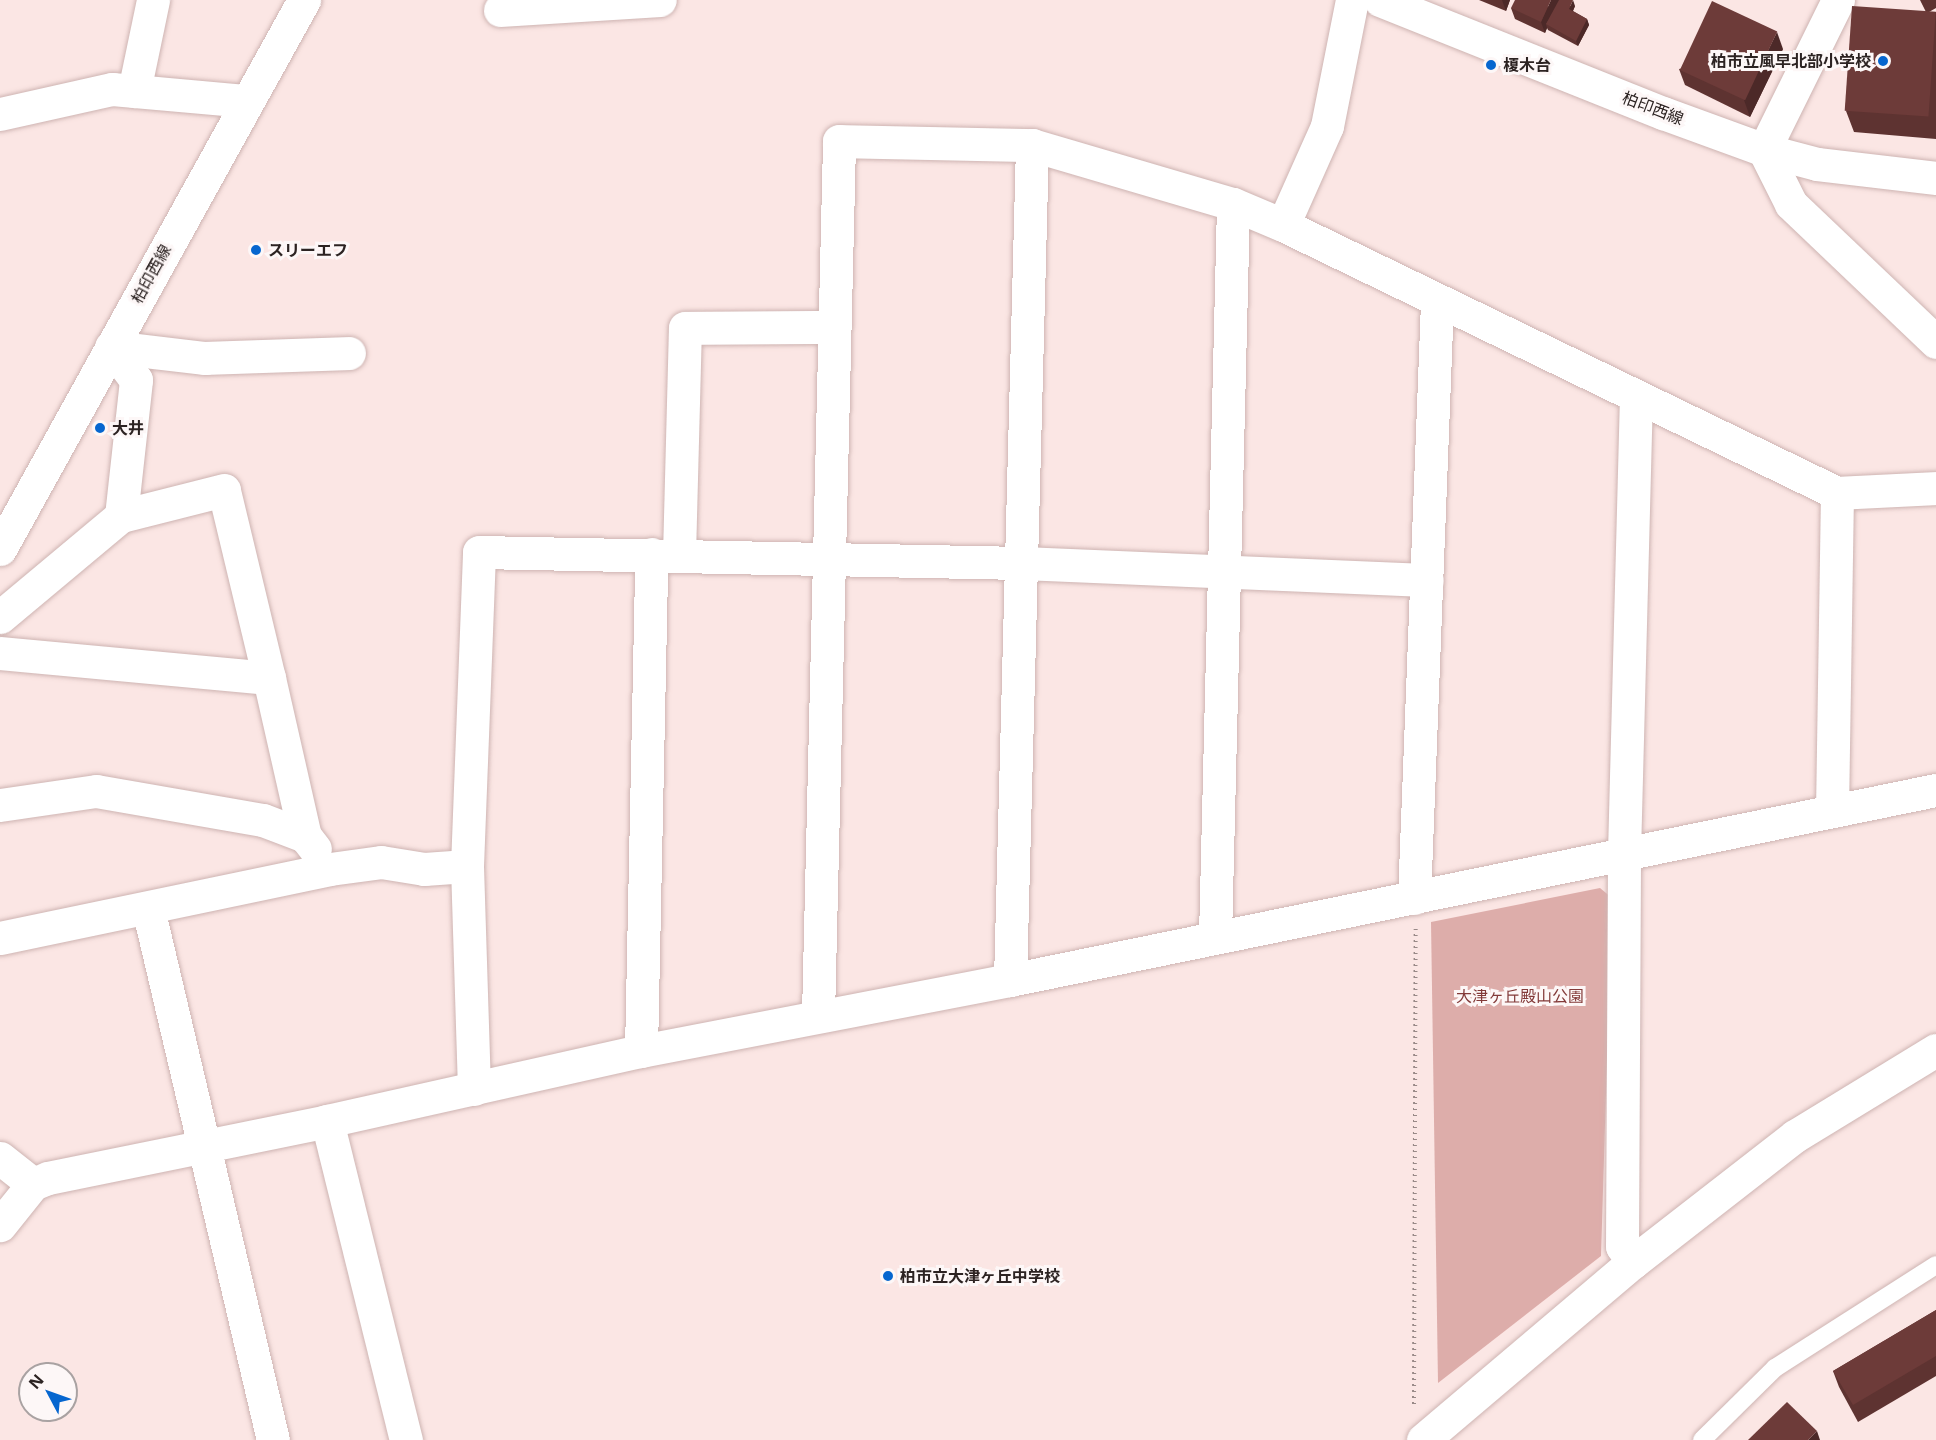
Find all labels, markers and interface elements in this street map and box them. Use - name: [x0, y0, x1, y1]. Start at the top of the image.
- place label: 柏市立風早北部小学校: [1711, 51, 1871, 71]
- marker: 柏市立風早北部小学校: [1876, 54, 1890, 68]
- place label: 榎木台: [1503, 55, 1551, 75]
- marker: 榎木台: [1484, 58, 1498, 72]
- street label: 柏印西線: [1620, 88, 1686, 128]
- place label: スリーエフ: [268, 240, 348, 260]
- street label: 柏印西線: [127, 241, 175, 307]
- marker: スリーエフ: [249, 243, 263, 257]
- place label: 大井: [112, 418, 144, 438]
- marker: 大井: [93, 421, 107, 435]
- park label: 大津ヶ丘殿山公園: [1456, 986, 1584, 1006]
- place label: 柏市立大津ヶ丘中学校: [900, 1266, 1060, 1286]
- marker: 柏市立大津ヶ丘中学校: [881, 1269, 895, 1283]
- north arrow: [18, 1362, 78, 1422]
- text: N: [23, 1369, 48, 1394]

